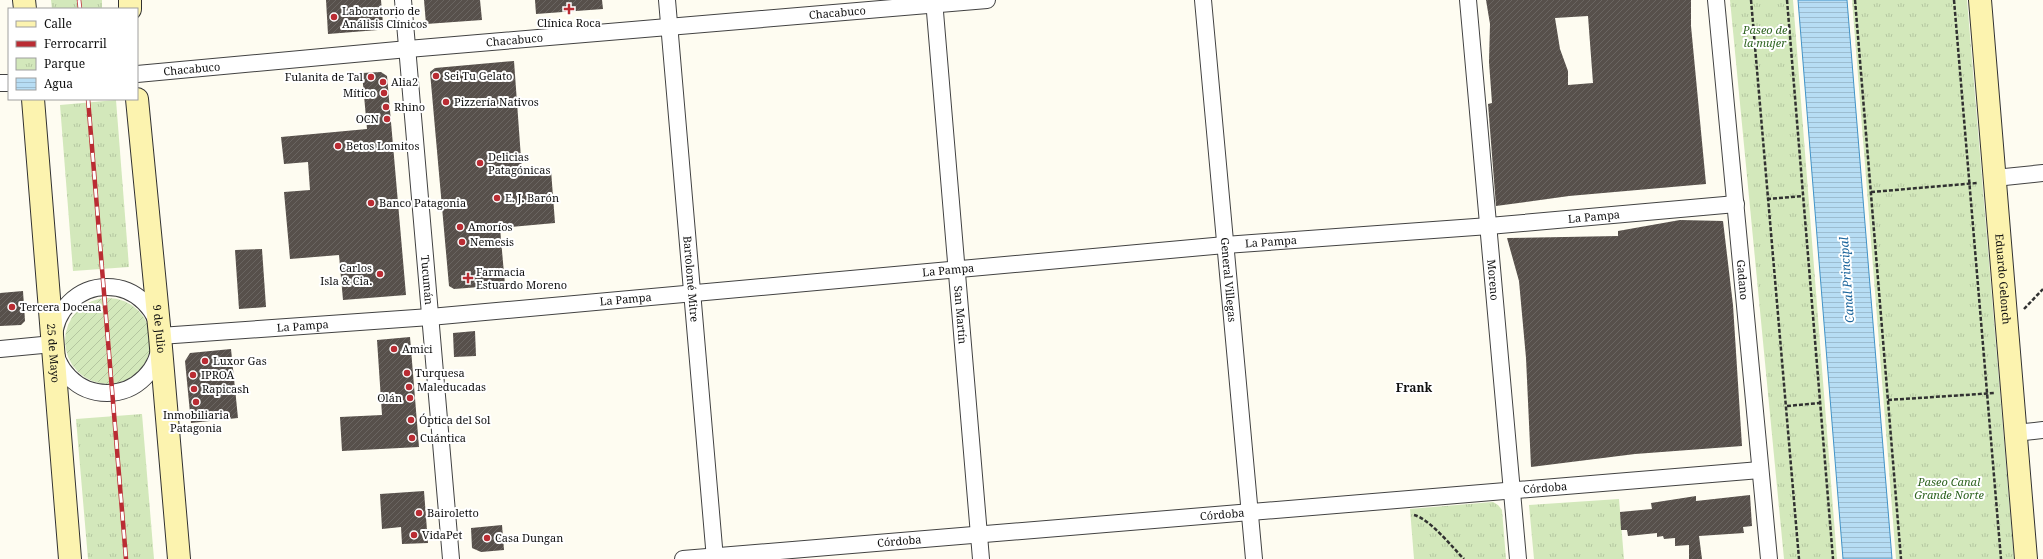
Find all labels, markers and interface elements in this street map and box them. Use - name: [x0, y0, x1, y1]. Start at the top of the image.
- street label: Chacabuco: [808, 2, 866, 22]
- place label: Laboratorio de Análisis Clínicos: [342, 3, 427, 31]
- marker: Clínica Roca: [563, 3, 575, 15]
- legend: [8, 8, 138, 100]
- marker: Laboratorio de Análisis Clínicos: [329, 12, 339, 22]
- text: Calle: [44, 15, 72, 32]
- place label: Clínica Roca: [537, 15, 601, 30]
- park label: Paseo de la mujer: [1742, 22, 1788, 50]
- street label: Chacabuco: [485, 30, 544, 49]
- text: Ferrocarril: [44, 35, 107, 52]
- text: Parque: [44, 55, 85, 72]
- street label: Chacabuco: [163, 58, 221, 79]
- place label: Sei Tu Gelato: [444, 68, 512, 83]
- place label: Fulanita de Tal: [285, 69, 364, 84]
- marker: Sei Tu Gelato: [431, 71, 441, 81]
- marker: Fulanita de Tal: [366, 72, 376, 82]
- place label: Alia2: [391, 74, 418, 89]
- text: Agua: [44, 75, 73, 92]
- marker: Alia2: [378, 77, 388, 87]
- place label: Mítico: [343, 85, 376, 100]
- marker: Mítico: [379, 88, 389, 98]
- place label: Pizzería Nativos: [454, 94, 539, 109]
- marker: Pizzería Nativos: [441, 97, 451, 107]
- place label: Rhino: [394, 99, 425, 114]
- marker: Rhino: [381, 102, 391, 112]
- place label: OCN: [356, 111, 380, 126]
- marker: OCN: [382, 114, 392, 124]
- place label: Betos Lomitos: [346, 138, 419, 153]
- marker: Betos Lomitos: [333, 141, 343, 151]
- place label: Delicias Patagónicas: [488, 149, 550, 177]
- marker: Delicias Patagónicas: [475, 158, 485, 168]
- place label: E. J. Barón: [505, 190, 559, 205]
- marker: E. J. Barón: [492, 193, 502, 203]
- place label: Banco Patagonia: [379, 195, 466, 210]
- marker: Banco Patagonia: [366, 198, 376, 208]
- street label: La Pampa: [1567, 206, 1621, 226]
- place label: Amoríos: [468, 219, 513, 234]
- marker: Amoríos: [455, 222, 465, 232]
- street label: La Pampa: [1244, 232, 1297, 251]
- street label: Eduardo Gelonch: [1992, 233, 2015, 325]
- place label: Nemesis: [470, 234, 514, 249]
- street label: Bartolomé Mitre: [680, 235, 703, 323]
- water label: Canal Principal: [1835, 236, 1858, 324]
- marker: Nemesis: [457, 237, 467, 247]
- street label: General Villegas: [1218, 237, 1240, 323]
- street label: Tucumán: [418, 254, 437, 305]
- street label: Moreno: [1484, 259, 1503, 301]
- street label: Gadano: [1734, 259, 1752, 301]
- place label: Carlos Isla & Cia.: [320, 260, 372, 288]
- street label: La Pampa: [922, 260, 975, 279]
- place label: Farmacia Estuardo Moreno: [476, 264, 567, 292]
- marker: Carlos Isla & Cia.: [375, 269, 385, 279]
- marker: Farmacia Estuardo Moreno: [463, 273, 473, 283]
- street label: San Martín: [951, 285, 971, 345]
- street label: La Pampa: [599, 289, 652, 309]
- place label: Tercera Docena: [20, 299, 102, 314]
- marker: Tercera Docena: [7, 302, 17, 312]
- street label: 9 de Julio: [150, 304, 169, 354]
- street label: La Pampa: [276, 316, 329, 335]
- street label: 25 de Mayo: [44, 323, 64, 383]
- place label: Amici: [402, 341, 433, 356]
- marker: Amici: [389, 344, 399, 354]
- place label: Luxor Gas: [213, 353, 267, 368]
- marker: Luxor Gas: [200, 356, 210, 366]
- place label: Turquesa: [415, 365, 465, 380]
- place label: IPROA: [201, 367, 235, 382]
- marker: Turquesa: [402, 368, 412, 378]
- marker: IPROA: [188, 370, 198, 380]
- place label: Maleducadas: [417, 379, 486, 394]
- district label: Frank: [1396, 379, 1433, 396]
- place label: Rapicash: [202, 381, 249, 396]
- marker: Maleducadas: [404, 382, 414, 392]
- marker: Rapicash: [189, 384, 199, 394]
- place label: Olán: [377, 390, 402, 405]
- marker: Olán: [405, 393, 415, 403]
- marker: Inmobiliaria Patagonia: [191, 397, 201, 407]
- place label: Inmobiliaria Patagonia: [163, 407, 229, 435]
- place label: Óptica del Sol: [419, 412, 491, 427]
- marker: Óptica del Sol: [406, 415, 416, 425]
- place label: Cuántica: [420, 430, 466, 445]
- marker: Cuántica: [407, 433, 417, 443]
- park label: Paseo Canal Grande Norte: [1914, 474, 1984, 502]
- street label: Córdoba: [1522, 478, 1568, 497]
- place label: Bairoletto: [427, 505, 479, 520]
- street label: Córdoba: [1199, 505, 1245, 523]
- marker: Bairoletto: [414, 508, 424, 518]
- place label: VidaPet: [422, 527, 462, 542]
- marker: VidaPet: [409, 530, 419, 540]
- place label: Casa Dungan: [495, 530, 563, 545]
- street label: Córdoba: [876, 531, 922, 550]
- marker: Casa Dungan: [482, 533, 492, 543]

